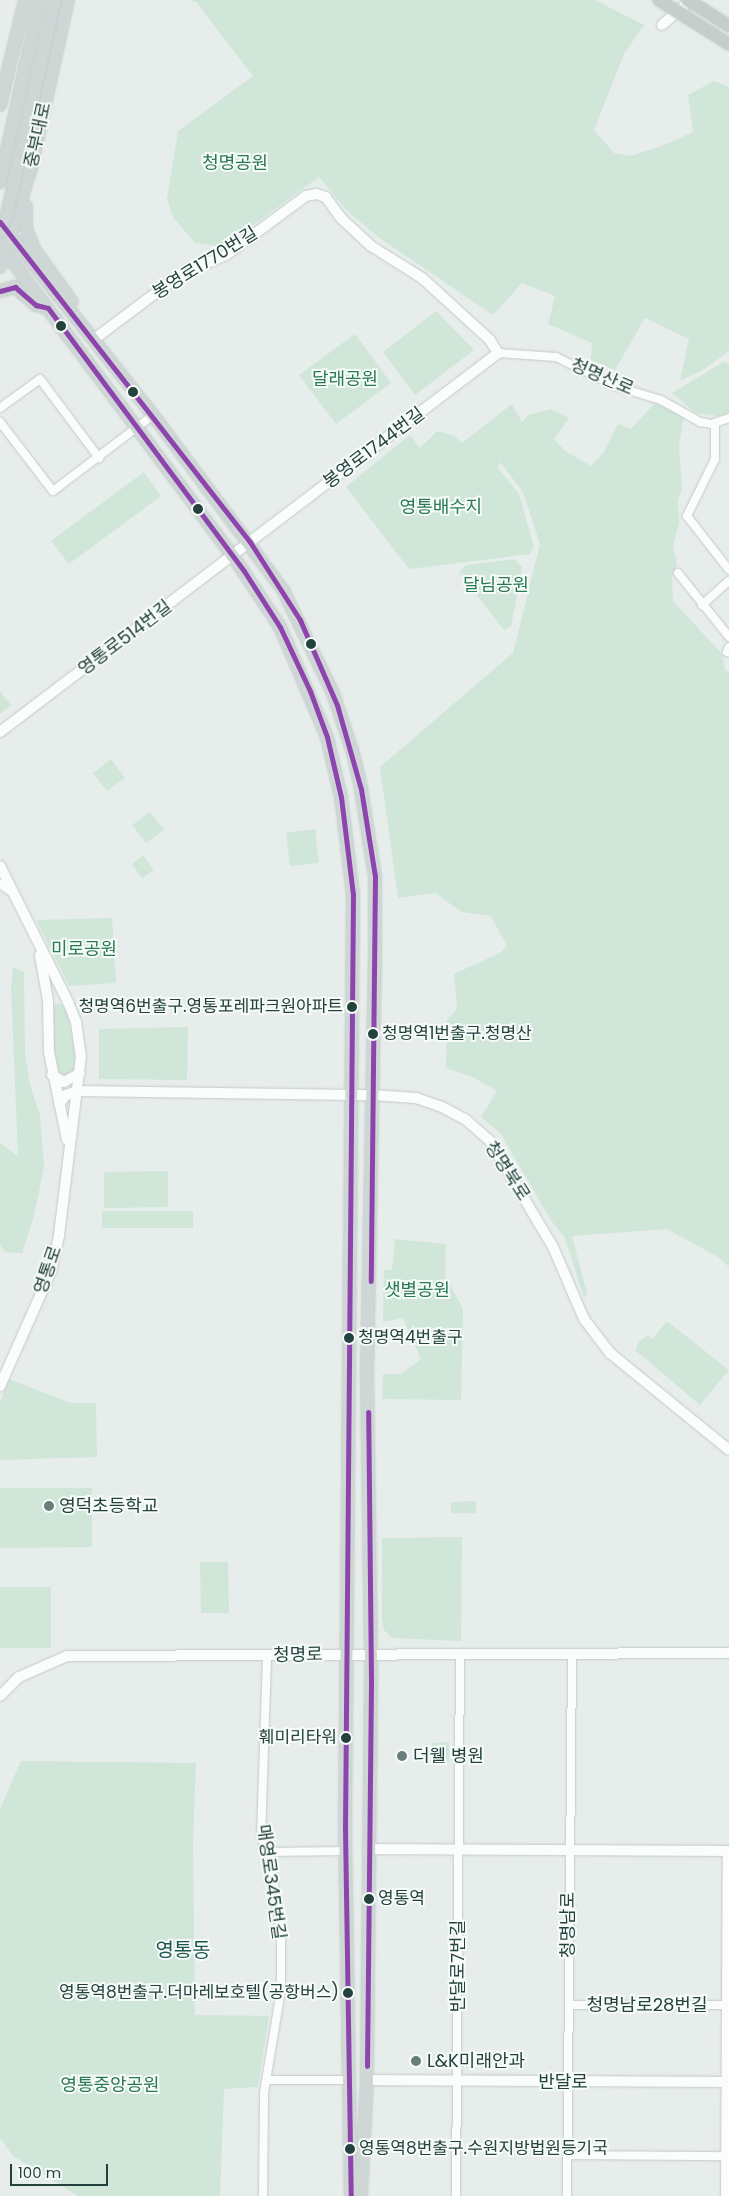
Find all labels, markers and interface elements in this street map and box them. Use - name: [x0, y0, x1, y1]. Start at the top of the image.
- street label: 중부대로: [21, 100, 55, 170]
- park label: 청명공원: [202, 152, 268, 174]
- street label: 봉영로1770번길: [149, 222, 261, 304]
- unlabelled marker: [56, 321, 66, 331]
- street label: 청명산로: [567, 354, 637, 400]
- park label: 달래공원: [312, 368, 378, 390]
- unlabelled marker: [128, 387, 138, 397]
- street label: 봉영로1744번길: [319, 403, 429, 493]
- park label: 영통배수지: [400, 496, 482, 518]
- unlabelled marker: [193, 504, 203, 514]
- park label: 달님공원: [463, 574, 529, 596]
- street label: 영통로514번길: [74, 596, 176, 680]
- unlabelled marker: [306, 639, 316, 649]
- park label: 미로공원: [51, 938, 117, 960]
- place label: 청명역6번출구.영통포레파크원아파트: [78, 997, 343, 1017]
- marker: 청명역6번출구.영통포레파크원아파트: [347, 1002, 357, 1012]
- place label: 청명역1번출구.청명산: [382, 1024, 532, 1044]
- marker: 청명역1번출구.청명산: [368, 1029, 378, 1039]
- street label: 청명북로: [480, 1137, 534, 1205]
- street label: 영통로: [30, 1243, 66, 1297]
- park label: 샛별공원: [384, 1279, 450, 1301]
- place label: 청명역4번출구: [358, 1328, 463, 1348]
- marker: 청명역4번출구: [344, 1333, 354, 1343]
- place label: 영덕초등학교: [59, 1495, 158, 1517]
- marker: 영덕초등학교: [43, 1500, 55, 1512]
- street label: 청명로: [273, 1644, 323, 1666]
- place label: 훼미리타워: [259, 1728, 337, 1748]
- marker: 훼미리타워: [341, 1733, 351, 1743]
- place label: 더웰 병원: [413, 1745, 484, 1767]
- marker: 더웰 병원: [395, 1749, 409, 1763]
- street label: 매영로345번길: [252, 1823, 290, 1941]
- place label: 영통역: [378, 1889, 425, 1909]
- street label: 청명남로: [557, 1892, 579, 1958]
- marker: 영통역: [364, 1894, 374, 1904]
- street label: 반달로7번길: [447, 1920, 469, 2012]
- district label: 영통동: [155, 1938, 211, 1962]
- place label: 영통역8번출구.더마레보호텔(공항버스): [59, 1983, 339, 2003]
- marker: 영통역8번출구.더마레보호텔(공항버스): [343, 1988, 353, 1998]
- street label: 청명남로28번길: [586, 1994, 708, 2016]
- place label: L&K미래안과: [427, 2050, 525, 2072]
- marker: L&K미래안과: [409, 2054, 423, 2068]
- street label: 반달로: [538, 2071, 588, 2093]
- park label: 영통중앙공원: [60, 2074, 160, 2096]
- place label: 영통역8번출구.수원지방법원등기국: [359, 2139, 608, 2159]
- marker: 영통역8번출구.수원지방법원등기국: [345, 2144, 355, 2154]
- scale bar: [12, 2154, 110, 2186]
- text: 100 m: [18, 2162, 61, 2183]

